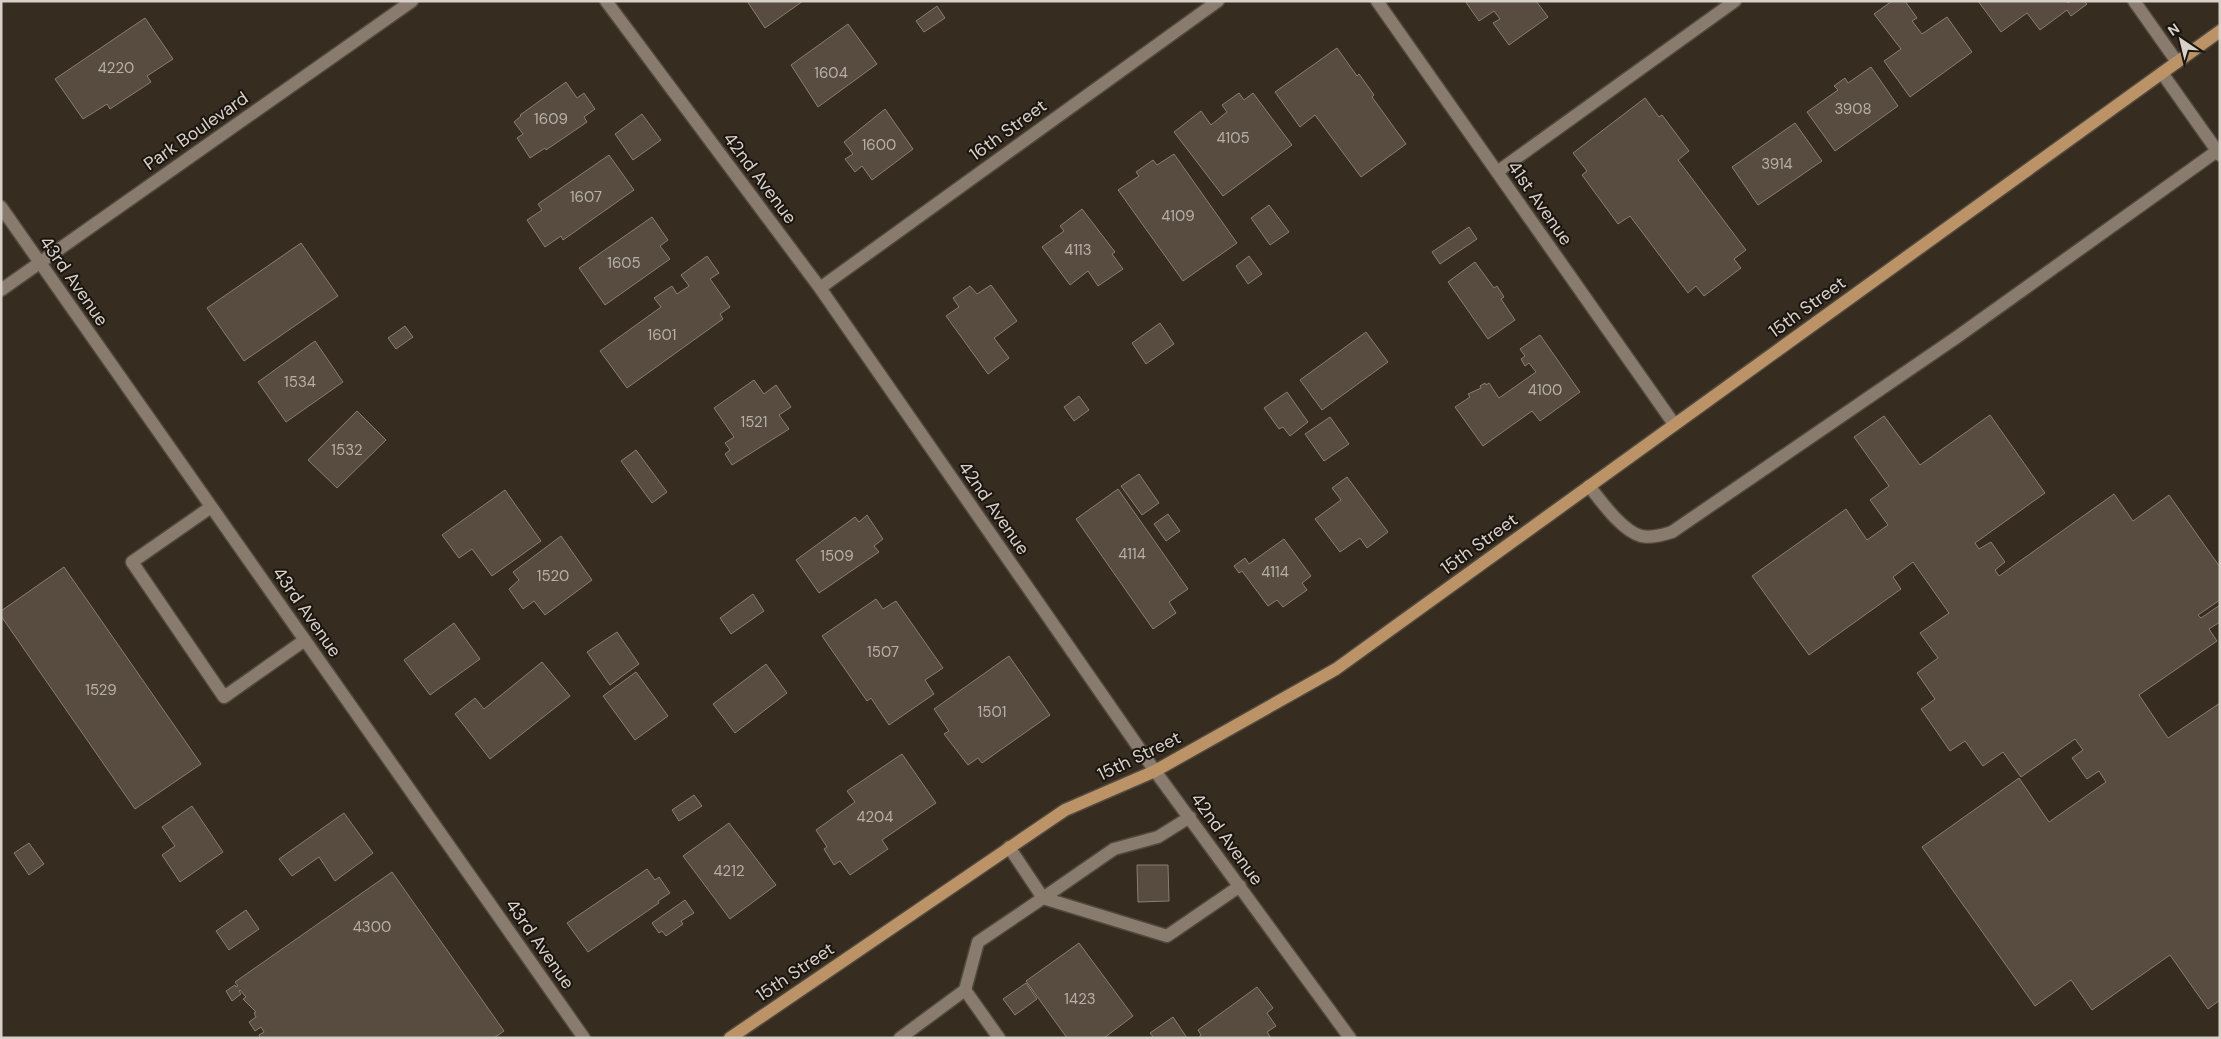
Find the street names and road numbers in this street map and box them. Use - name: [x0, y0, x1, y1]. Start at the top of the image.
- street label: Park Boulevard: [139, 86, 253, 176]
- street label: 16th Street: [964, 94, 1052, 166]
- street label: 42nd Avenue: [718, 127, 802, 229]
- street label: 41st Avenue: [1502, 156, 1578, 250]
- street label: 43rd Avenue: [34, 231, 114, 331]
- street label: 15th Street: [1764, 271, 1850, 343]
- street label: 42nd Avenue: [953, 457, 1035, 559]
- street label: 15th Street: [1436, 508, 1522, 580]
- street label: 43rd Avenue: [267, 562, 347, 662]
- street label: 15th Street: [1093, 726, 1185, 786]
- street label: 42nd Avenue: [1185, 788, 1269, 890]
- street label: 43rd Avenue: [500, 894, 580, 994]
- street label: 15th Street: [751, 937, 839, 1007]

